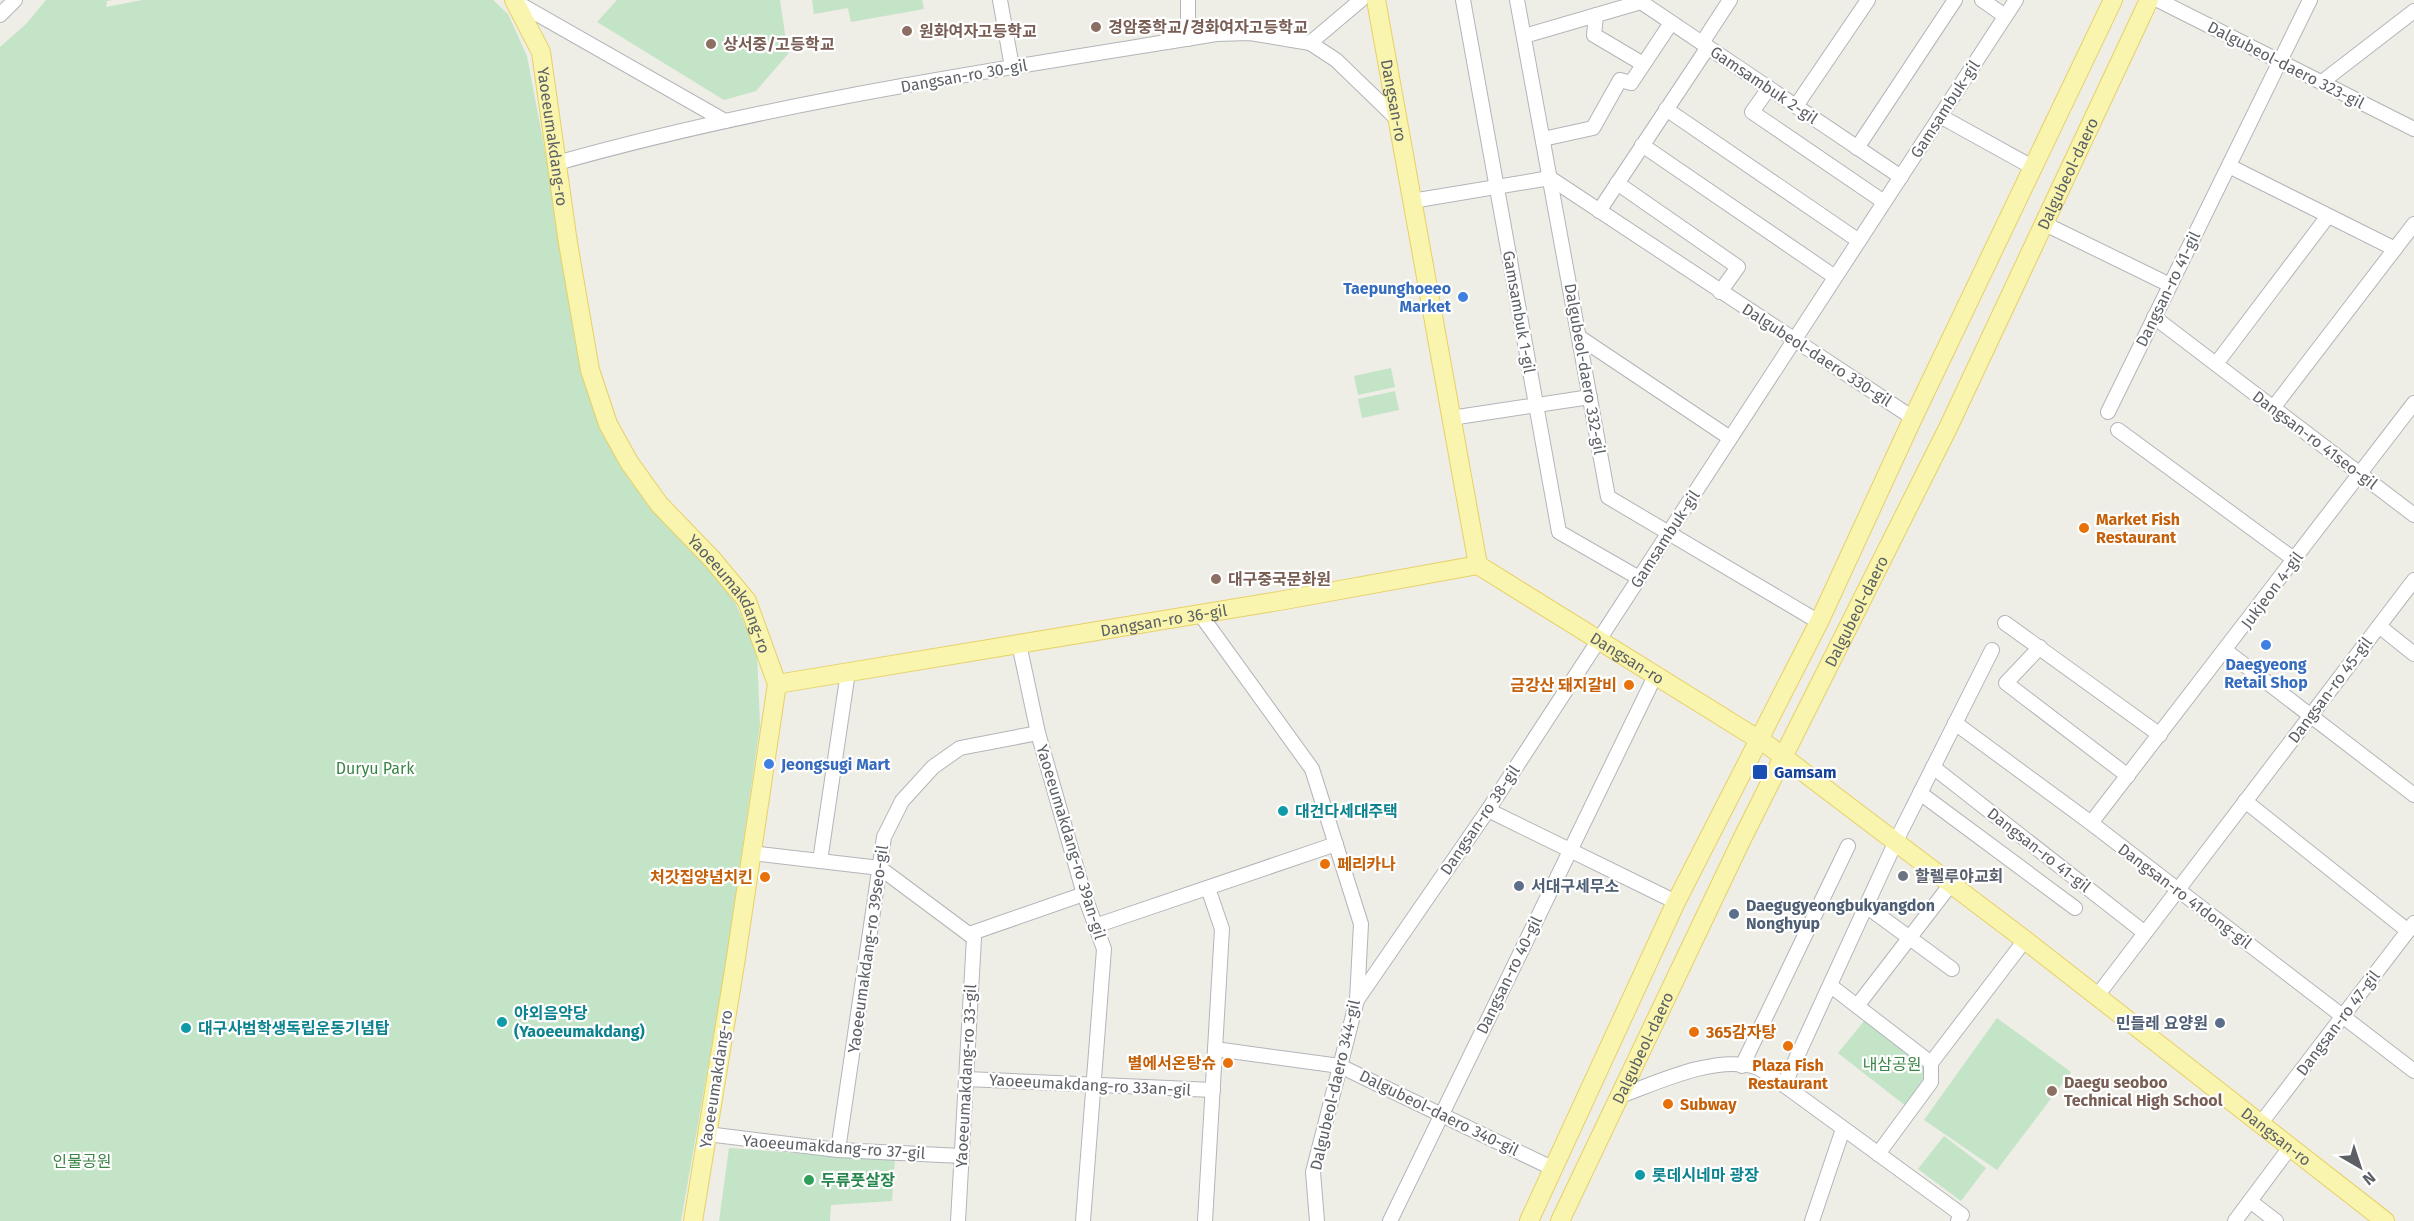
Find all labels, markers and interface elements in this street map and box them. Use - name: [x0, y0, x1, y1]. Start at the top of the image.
- street label: Dalgubeol-daero 323-gil: [2204, 17, 2368, 113]
- place label: 경암중학교/경화여자고등학교: [1108, 18, 1308, 37]
- marker: 경암중학교/경화여자고등학교: [1089, 20, 1103, 34]
- place label: 원화여자고등학교: [919, 22, 1037, 41]
- marker: 원화여자고등학교: [900, 24, 914, 38]
- place label: 상서중/고등학교: [723, 35, 835, 54]
- marker: 상서중/고등학교: [704, 37, 718, 51]
- street label: Gamsambuk 2-gil: [1707, 42, 1822, 128]
- street label: Dangsan-ro 30-gil: [899, 55, 1029, 97]
- street label: Gamsambuk-gil: [1906, 56, 1984, 161]
- street label: Dangsan-ro: [1377, 58, 1411, 143]
- street label: Yaoeeumakdang-ro: [534, 66, 572, 207]
- street label: Dalgubeol-daero: [2033, 114, 2102, 233]
- street label: Dangsan-ro 41-gil: [2132, 228, 2204, 350]
- street label: Gamsambuk 1-gil: [1499, 249, 1539, 375]
- place label: Taepunghoeeo Market: [1343, 279, 1452, 316]
- street label: Dalgubeol-daero 332-gil: [1561, 282, 1609, 456]
- marker: Taepunghoeeo Market: [1456, 290, 1470, 304]
- street label: Dalgubeol-daero 330-gil: [1739, 300, 1896, 411]
- street label: Dangsan-ro 41seo-gil: [2249, 387, 2381, 493]
- street label: Gamsambuk-gil: [1626, 486, 1704, 591]
- place label: Market Fish Restaurant: [2096, 510, 2180, 547]
- marker: Market Fish Restaurant: [2077, 521, 2091, 535]
- street label: Yaoeeumakdang-ro: [684, 530, 775, 656]
- street label: Jukjeon 4-gil: [2237, 548, 2307, 632]
- street label: Dalgubeol-daero: [1820, 553, 1892, 670]
- place label: 대구중국문화원: [1228, 570, 1331, 589]
- marker: 대구중국문화원: [1209, 572, 1223, 586]
- street label: Dangsan-ro 36-gil: [1099, 600, 1229, 640]
- street label: Dangsan-ro: [1587, 628, 1668, 688]
- street label: Dangsan-ro 45-gil: [2284, 633, 2376, 747]
- marker: Daegyeong Retail Shop: [2259, 638, 2273, 652]
- place label: Daegyeong Retail Shop: [2224, 655, 2308, 692]
- place label: 금강산 돼지갈비: [1510, 676, 1617, 695]
- marker: 금강산 돼지갈비: [1622, 678, 1636, 692]
- street label: Yaoeeumakdang-ro 39an-gil: [1032, 742, 1110, 942]
- place label: Jeongsugi Mart: [780, 755, 891, 774]
- marker: Jeongsugi Mart: [762, 757, 776, 771]
- park label: Duryu Park: [336, 759, 415, 778]
- street label: Dangsan-ro 38-gil: [1436, 761, 1524, 879]
- marker: Gamsam: [1751, 763, 1769, 781]
- place label: Gamsam: [1774, 763, 1836, 782]
- place label: 대건다세대주택: [1295, 802, 1398, 821]
- marker: 대건다세대주택: [1276, 804, 1290, 818]
- street label: Dangsan-ro 41-gil: [1983, 804, 2095, 896]
- street label: Dangsan-ro 41dong-gil: [2114, 840, 2256, 953]
- street label: Yaoeeumakdang-ro 39seo-gil: [844, 843, 892, 1054]
- place label: 페리카나: [1337, 855, 1396, 874]
- marker: 페리카나: [1318, 857, 1332, 871]
- place label: 할렐루야교회: [1915, 867, 2003, 886]
- place label: 처갓집양념치킨: [650, 868, 753, 887]
- marker: 할렐루야교회: [1896, 869, 1910, 883]
- marker: 처갓집양념치킨: [758, 870, 772, 884]
- place label: 서대구세무소: [1531, 877, 1620, 896]
- marker: 서대구세무소: [1512, 879, 1526, 893]
- place label: Daegugyeongbukyangdon Nonghyup: [1746, 896, 1935, 933]
- marker: Daegugyeongbukyangdon Nonghyup: [1727, 907, 1741, 921]
- street label: Dangsan-ro 40-gil: [1472, 913, 1546, 1037]
- street label: Dangsan-ro 47-gil: [2292, 966, 2384, 1079]
- street label: Yaoeeumakdang-ro 33-gil: [952, 983, 980, 1169]
- street label: Dalgubeol-daero: [1608, 989, 1677, 1107]
- street label: Dalgubeol-daero 344-gil: [1306, 998, 1364, 1172]
- place label: 야외음악당 (Yaoeeumakdang): [514, 1004, 645, 1041]
- street label: Yaoeeumakdang-ro: [696, 1008, 736, 1150]
- place label: 민들레 요양원: [2116, 1014, 2208, 1033]
- marker: 야외음악당 (Yaoeeumakdang): [495, 1015, 509, 1029]
- marker: 민들레 요양원: [2213, 1016, 2227, 1030]
- place label: 대구사범학생독립운동기념탑: [198, 1019, 390, 1038]
- marker: 대구사범학생독립운동기념탑: [179, 1021, 193, 1035]
- place label: 365감자탕: [1705, 1023, 1776, 1042]
- marker: 365감자탕: [1687, 1025, 1701, 1039]
- marker: Plaza Fish Restaurant: [1781, 1039, 1795, 1053]
- place label: 별에서온탕슈: [1128, 1054, 1216, 1073]
- park label: 내삼공원: [1863, 1055, 1921, 1074]
- marker: 별에서온탕슈: [1221, 1056, 1235, 1070]
- place label: Plaza Fish Restaurant: [1748, 1056, 1829, 1093]
- street label: Dalgubeol-daero 340-gil: [1356, 1066, 1522, 1160]
- street label: Yaoeeumakdang-ro 33an-gil: [988, 1070, 1192, 1100]
- place label: Daegu seoboo Technical High School: [2064, 1073, 2223, 1110]
- marker: Daegu seoboo Technical High School: [2045, 1084, 2059, 1098]
- place label: Subway: [1680, 1095, 1737, 1114]
- marker: Subway: [1661, 1097, 1675, 1111]
- street label: Dangsan-ro: [2238, 1103, 2315, 1169]
- street label: Yaoeeumakdang-ro 37-gil: [742, 1131, 926, 1163]
- north arrow: [2330, 1137, 2390, 1197]
- park label: 인물공원: [53, 1152, 111, 1171]
- place label: 롯데시네마 광장: [1652, 1166, 1759, 1185]
- marker: 롯데시네마 광장: [1633, 1168, 1647, 1182]
- text: N: [2359, 1168, 2379, 1189]
- place label: 두류풋살장: [821, 1171, 895, 1190]
- marker: 두류풋살장: [802, 1173, 816, 1187]

